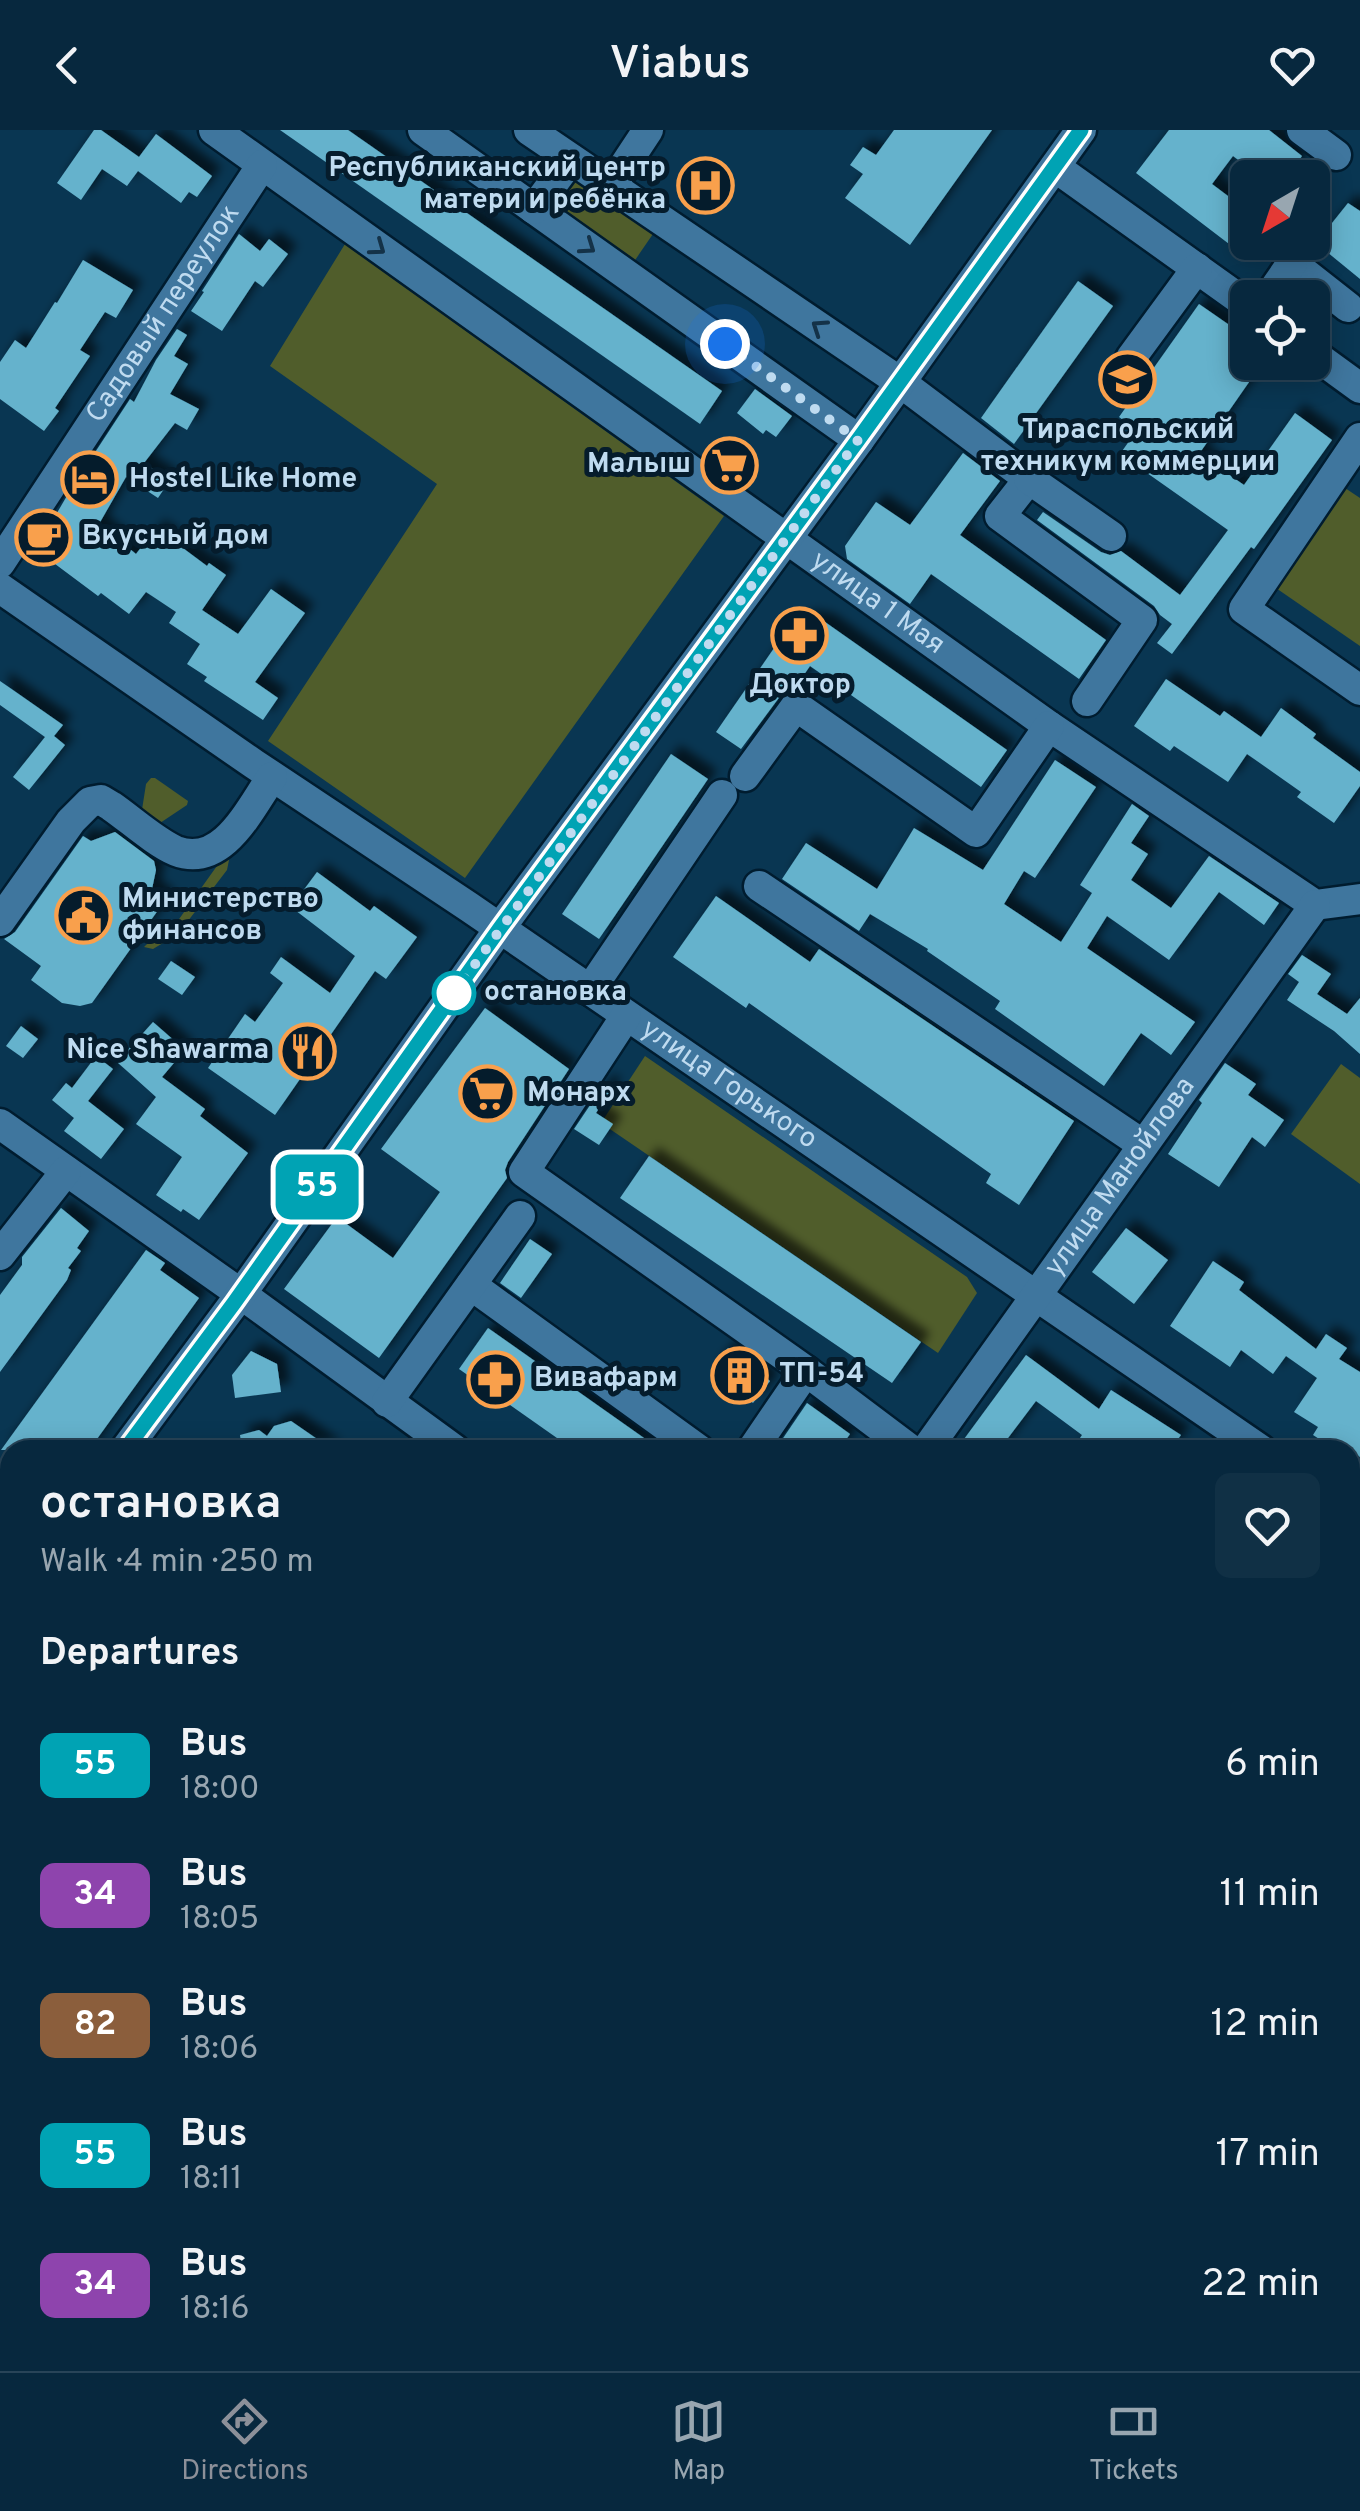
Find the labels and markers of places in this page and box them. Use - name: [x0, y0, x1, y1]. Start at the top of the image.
- place label: Республиканский центр матери и ребёнка: [329, 151, 666, 219]
- hospital icon: Республиканский центр матери и ребёнка: [675, 155, 735, 215]
- school or university icon: Тираспольский техникум коммерции: [1098, 350, 1158, 410]
- place label: Тираспольский техникум коммерции: [981, 413, 1275, 481]
- supermarket icon: Малыш: [700, 435, 760, 495]
- place label: Малыш: [587, 447, 691, 483]
- hotel icon: Hostel Like Home: [60, 450, 120, 510]
- place label: Hostel Like Home: [129, 462, 357, 498]
- cafe icon: Вкусный дом: [13, 507, 73, 567]
- place label: Вкусный дом: [82, 519, 269, 555]
- pharmacy icon: Доктор: [770, 605, 830, 665]
- place label: Доктор: [749, 668, 851, 704]
- place label: Министерство финансов: [122, 882, 319, 950]
- public building icon: Министерство финансов: [53, 886, 113, 946]
- marker: остановка: [433, 972, 475, 1014]
- place label: остановка: [484, 975, 627, 1011]
- restaurant icon: Nice Shawarma: [278, 1021, 338, 1081]
- place label: Nice Shawarma: [66, 1033, 269, 1069]
- supermarket icon: Монарх: [458, 1064, 518, 1124]
- place label: Монарх: [527, 1076, 631, 1112]
- building icon: ТП-54: [710, 1345, 770, 1405]
- pharmacy icon: Вивафарм: [465, 1349, 525, 1409]
- place label: ТП-54: [779, 1357, 864, 1393]
- place label: Вивафарм: [534, 1361, 678, 1397]

